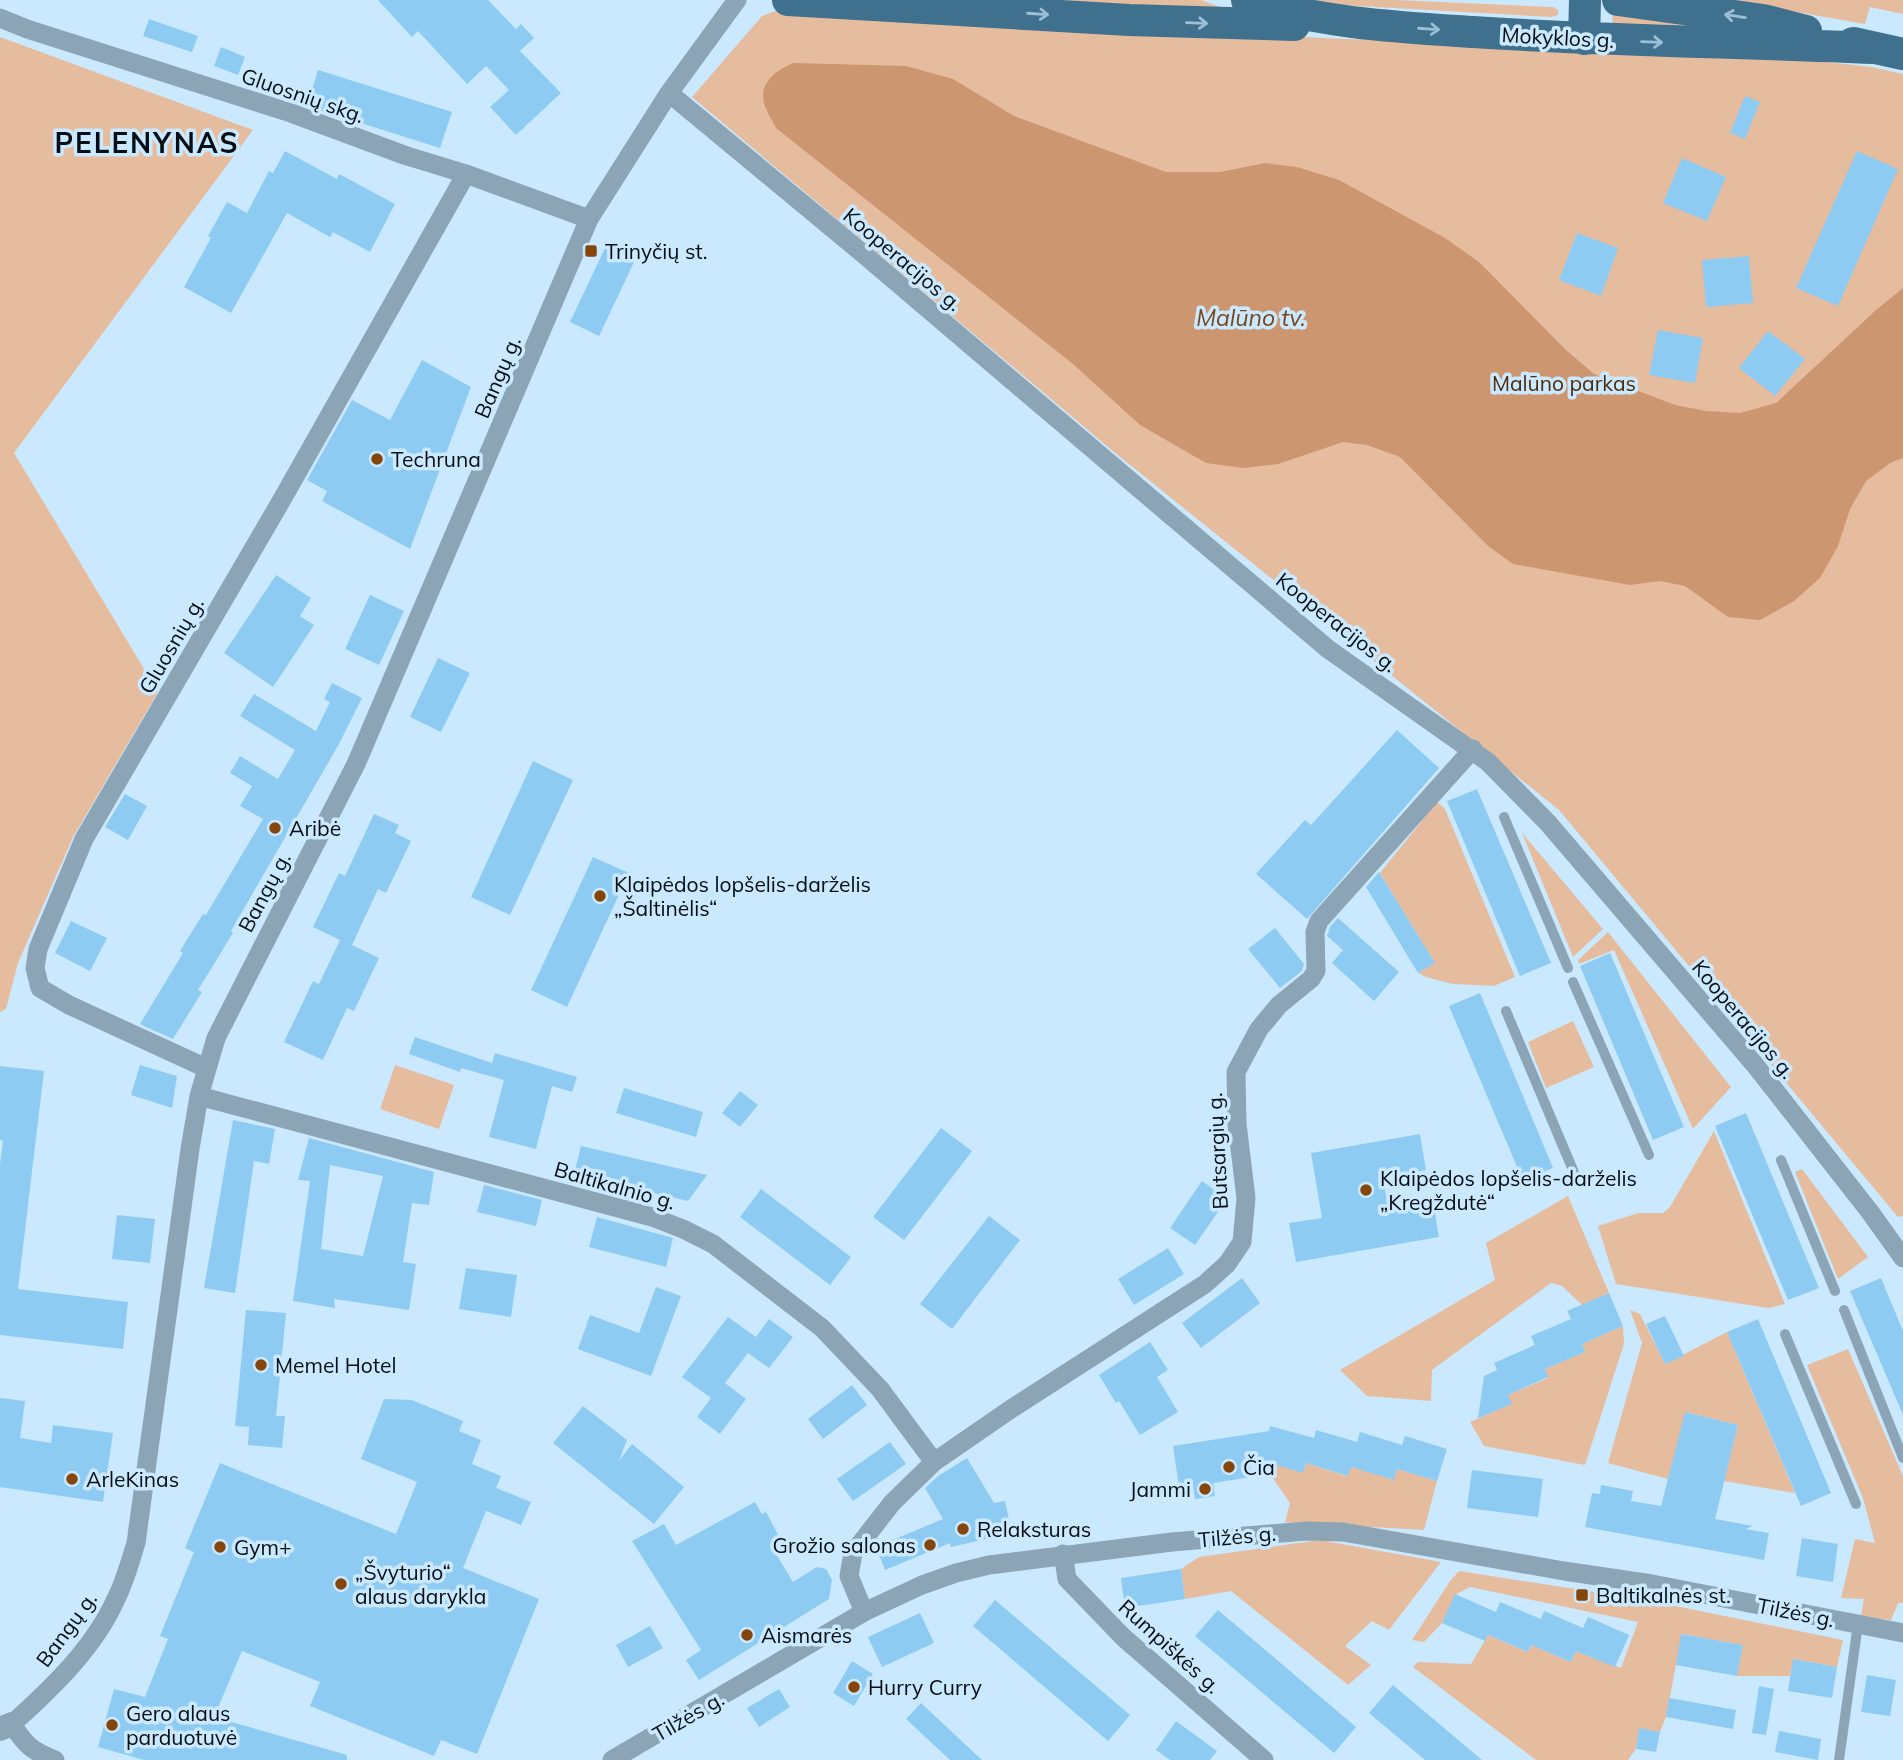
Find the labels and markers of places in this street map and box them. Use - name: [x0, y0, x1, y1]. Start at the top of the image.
- place label: Trinyčių st.: [605, 238, 708, 264]
- marker: Trinyčių st.: [583, 243, 599, 259]
- place label: Techruna: [391, 446, 481, 472]
- marker: Techruna: [369, 451, 385, 467]
- place label: Aribė: [289, 815, 341, 841]
- marker: Aribė: [267, 820, 283, 836]
- place label: Klaipėdos lopšelis-darželis „Šaltinėlis“: [614, 871, 871, 921]
- marker: Klaipėdos lopšelis-darželis „Šaltinėlis“: [592, 888, 608, 904]
- place label: Klaipėdos lopšelis-darželis „Kregždutė“: [1380, 1165, 1637, 1215]
- marker: Klaipėdos lopšelis-darželis „Kregždutė“: [1358, 1182, 1374, 1198]
- place label: Memel Hotel: [275, 1352, 396, 1378]
- marker: Memel Hotel: [253, 1357, 269, 1373]
- place label: Čia: [1243, 1454, 1275, 1480]
- marker: Čia: [1221, 1459, 1237, 1475]
- place label: ArleKinas: [86, 1466, 179, 1492]
- marker: ArleKinas: [64, 1471, 80, 1487]
- place label: Jammi: [1130, 1476, 1191, 1502]
- marker: Jammi: [1197, 1481, 1213, 1497]
- place label: Relaksturas: [977, 1516, 1091, 1542]
- marker: Relaksturas: [955, 1521, 971, 1537]
- place label: Grožio salonas: [773, 1532, 916, 1558]
- place label: Gym+: [234, 1534, 292, 1560]
- marker: Grožio salonas: [922, 1537, 938, 1553]
- marker: Gym+: [212, 1539, 228, 1555]
- place label: „Švyturio“ alaus darykla: [355, 1559, 486, 1609]
- marker: „Švyturio“ alaus darykla: [333, 1576, 349, 1592]
- place label: Baltikalnės st.: [1596, 1582, 1731, 1608]
- marker: Baltikalnės st.: [1574, 1587, 1590, 1603]
- place label: Aismarės: [761, 1622, 852, 1648]
- marker: Aismarės: [739, 1627, 755, 1643]
- place label: Hurry Curry: [868, 1674, 982, 1700]
- marker: Hurry Curry: [846, 1679, 862, 1695]
- place label: Gero alaus parduotuvė: [126, 1700, 237, 1750]
- marker: Gero alaus parduotuvė: [104, 1717, 120, 1733]

